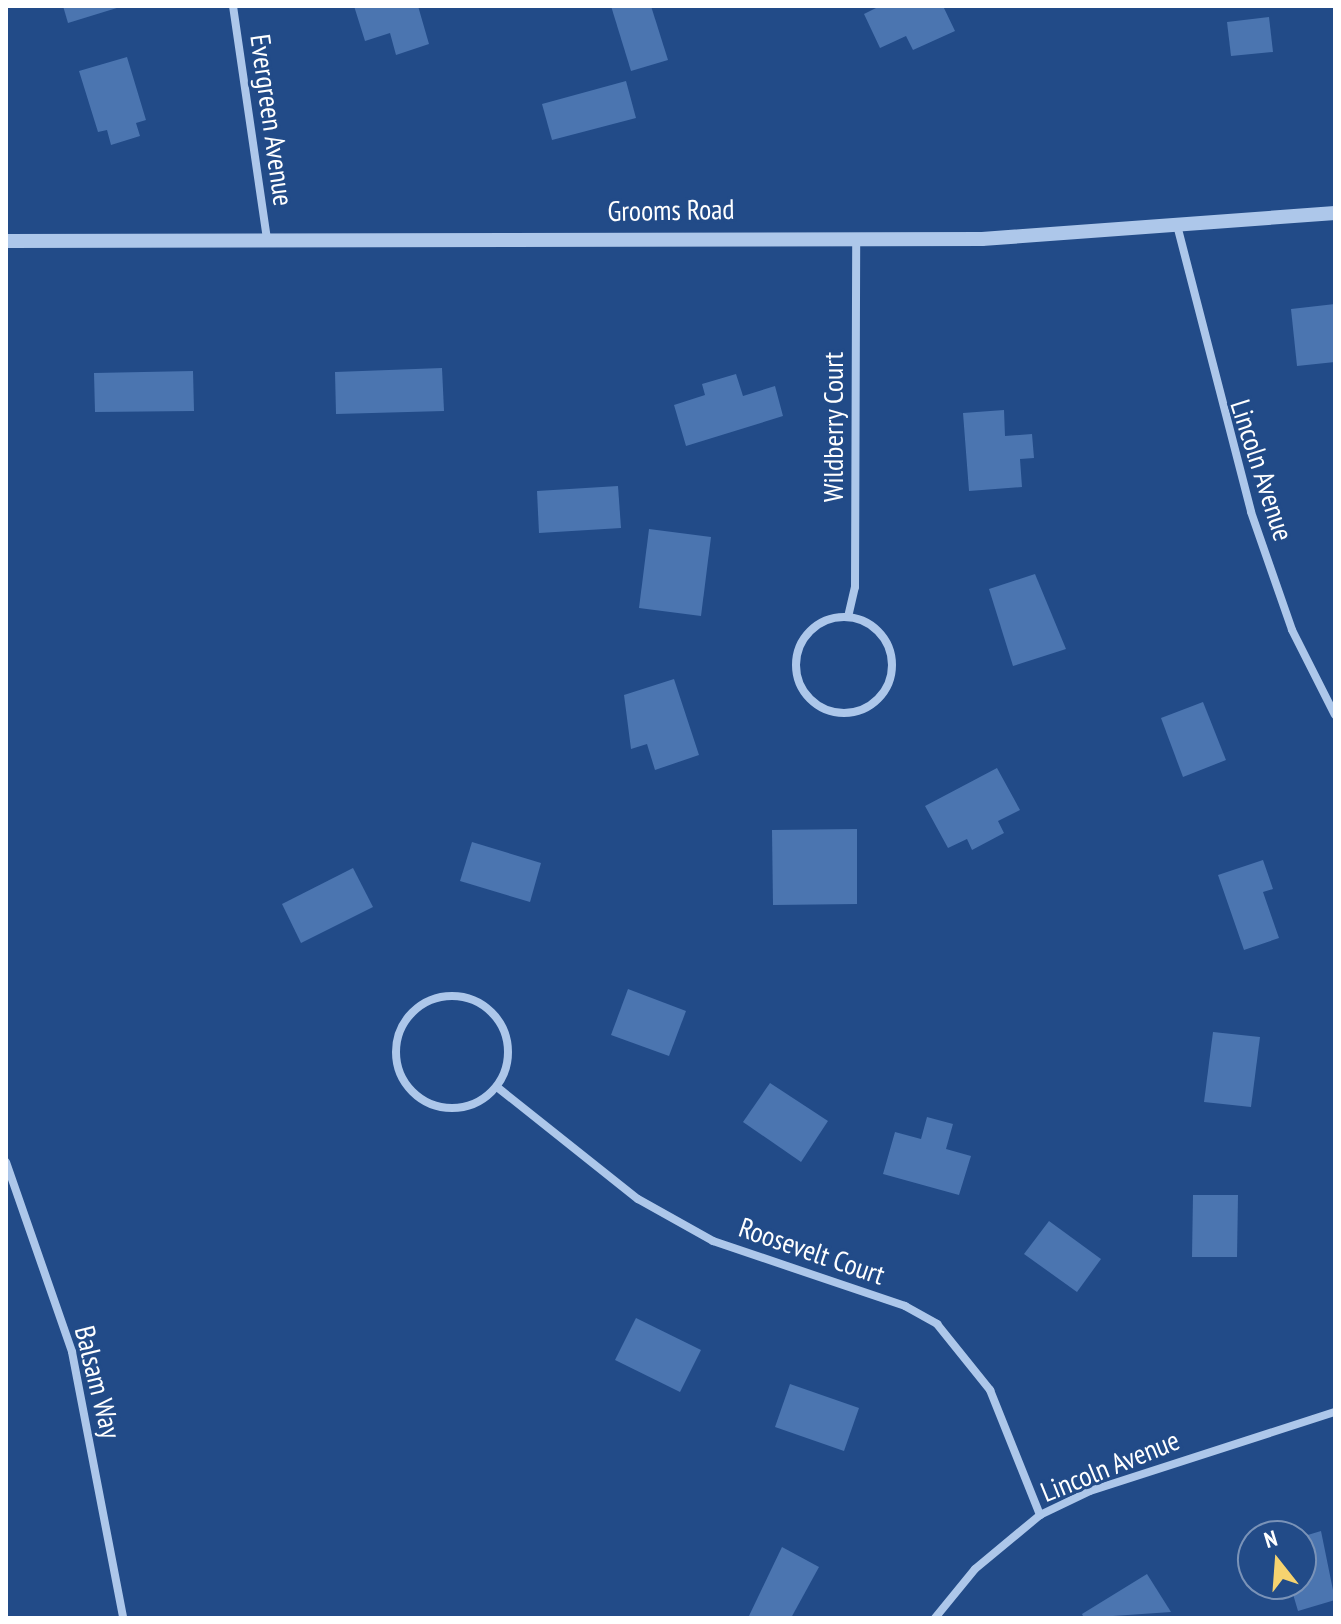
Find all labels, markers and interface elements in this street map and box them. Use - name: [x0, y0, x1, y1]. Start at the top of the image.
- street label: Evergreen Avenue: [243, 32, 301, 208]
- street label: Grooms Road: [607, 192, 735, 228]
- street label: Wildberry Court: [816, 351, 850, 503]
- street label: Lincoln Avenue: [1223, 395, 1301, 545]
- street label: Roosevelt Court: [735, 1210, 889, 1292]
- street label: Balsam Way: [68, 1322, 128, 1442]
- street label: Lincoln Avenue: [1035, 1423, 1185, 1509]
- north arrow: [1237, 1520, 1317, 1600]
- text: N: [1261, 1524, 1280, 1554]

